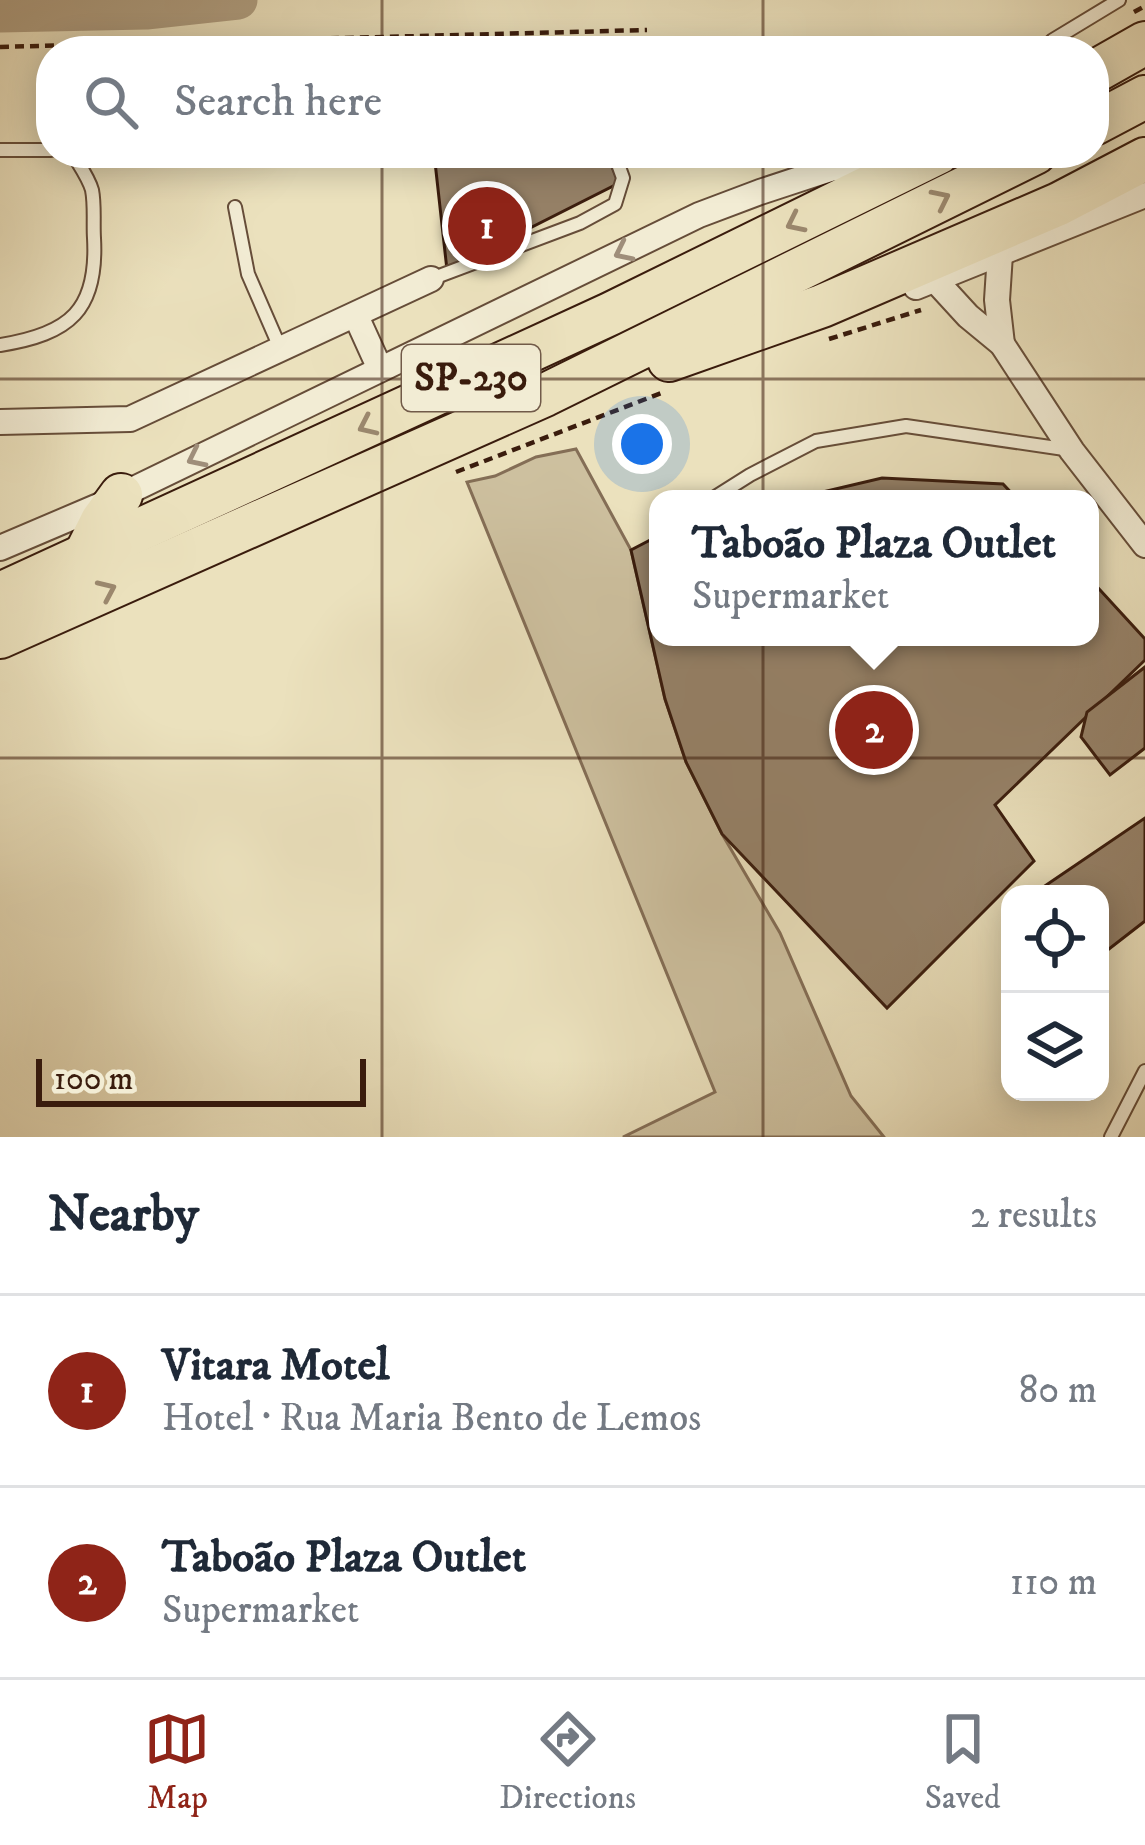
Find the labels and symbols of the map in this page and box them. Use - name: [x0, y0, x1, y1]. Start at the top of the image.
- pin: 1: [448, 181, 526, 271]
- one-way arrow: [929, 190, 950, 214]
- one-way arrow: [786, 209, 807, 232]
- one-way arrow: [614, 238, 635, 261]
- road number: SP-230: [402, 345, 540, 411]
- one-way arrow: [358, 412, 379, 436]
- your location: [612, 414, 672, 474]
- one-way arrow: [187, 444, 208, 467]
- one-way arrow: [95, 580, 116, 604]
- pin: 2: [835, 685, 913, 775]
- scale bar: [36, 1053, 366, 1106]

